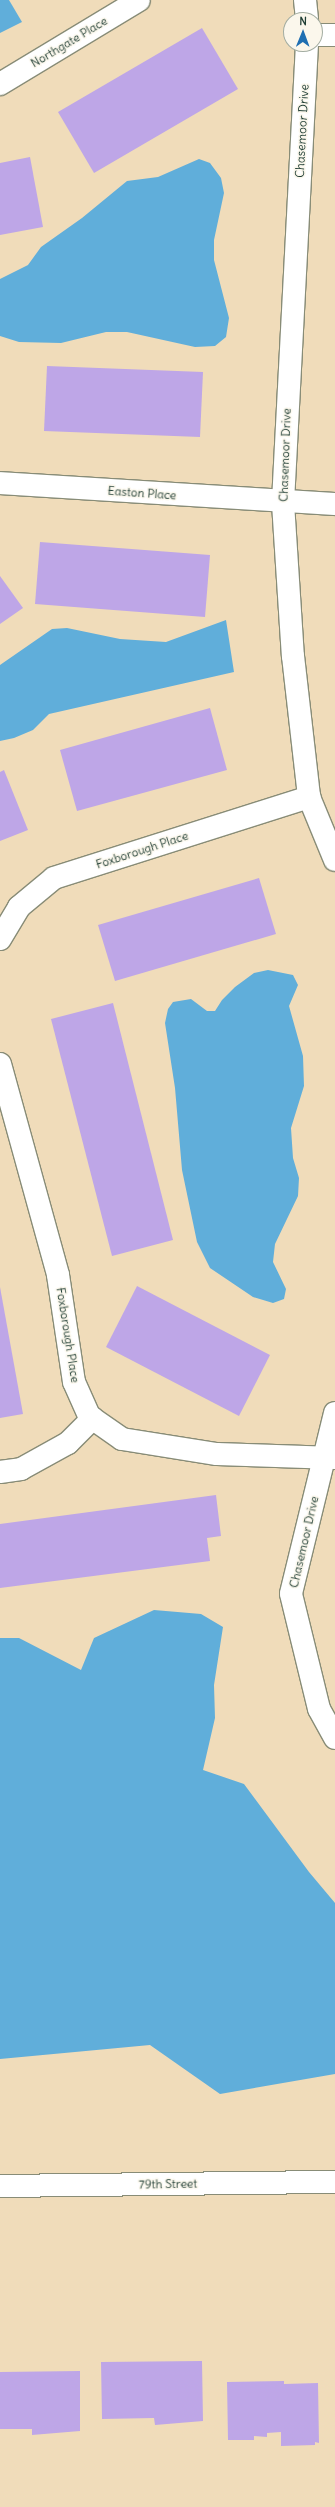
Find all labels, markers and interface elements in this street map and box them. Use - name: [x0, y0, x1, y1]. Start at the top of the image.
- north arrow: [283, 12, 323, 52]
- street label: Northgate Place: [28, 14, 110, 70]
- text: N: [299, 14, 307, 28]
- street label: Chasemoor Drive: [292, 84, 312, 178]
- street label: Chasemoor Drive: [276, 408, 294, 502]
- street label: Easton Place: [107, 483, 177, 503]
- street label: Foxborough Place: [94, 828, 190, 872]
- street label: Foxborough Place: [53, 1286, 83, 1384]
- street label: Chasemoor Drive: [286, 1495, 322, 1589]
- street label: 79th Street: [139, 2176, 197, 2192]

